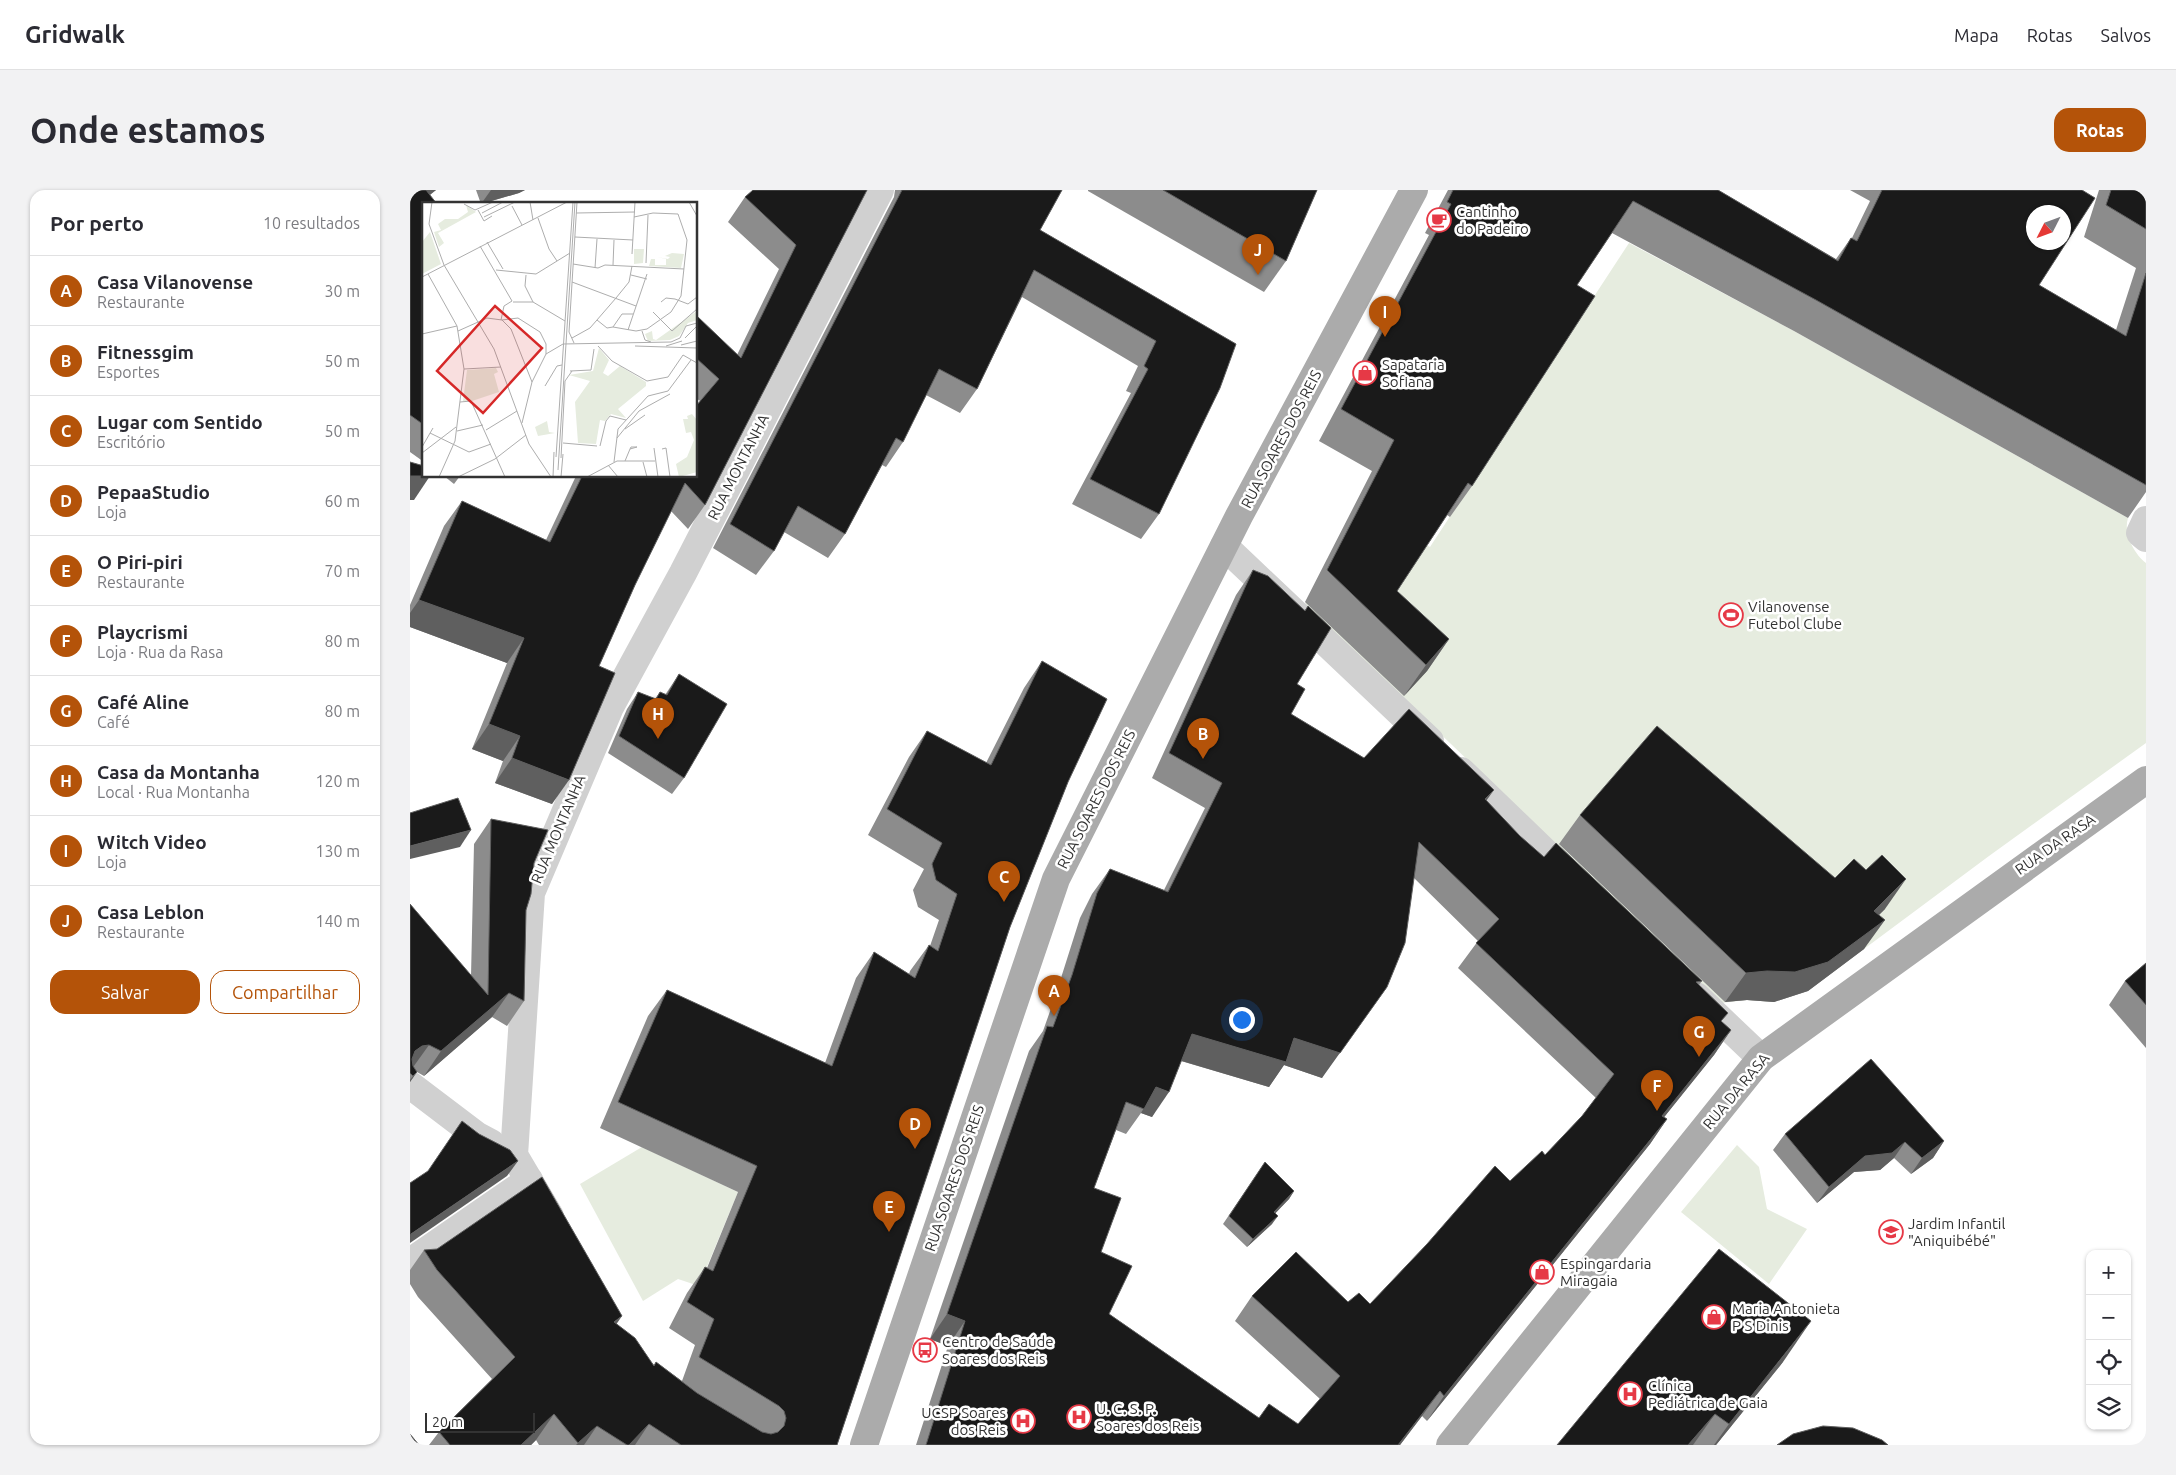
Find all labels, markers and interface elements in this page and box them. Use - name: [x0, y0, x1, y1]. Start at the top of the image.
- text: Gridwalk: [25, 21, 125, 48]
- text: Mapa: [1954, 25, 1999, 45]
- text: Rotas: [2027, 25, 2073, 45]
- text: Salvos: [2101, 25, 2151, 45]
- button: Rotas: [2054, 108, 2146, 152]
- text: Onde estamos: [30, 110, 265, 150]
- inset map: [422, 202, 698, 478]
- place label: Cantinho do Padeiro: [1456, 203, 1529, 237]
- north arrow: [2026, 205, 2071, 250]
- cafe icon: Cantinho do Padeiro: [1426, 207, 1452, 233]
- text: Por perto: [50, 211, 144, 235]
- text: 10 resultados: [263, 214, 360, 232]
- pin: J: [1242, 234, 1274, 275]
- text: Casa Vilanovense: [97, 271, 253, 293]
- text: A: [60, 282, 72, 300]
- text: 30 m: [324, 282, 360, 300]
- text: Restaurante: [97, 293, 185, 311]
- pin: I: [1369, 296, 1401, 337]
- text: Fitnessgim: [97, 341, 194, 363]
- text: B: [61, 352, 71, 370]
- text: 50 m: [324, 352, 360, 370]
- place label: Sapataria Sofiana: [1382, 356, 1445, 390]
- shop icon: Sapataria Sofiana: [1352, 360, 1378, 386]
- text: Esportes: [97, 363, 160, 381]
- street label: RUA SOARES DOS REIS: [1237, 367, 1325, 511]
- text: Lugar com Sentido: [97, 411, 263, 433]
- street label: RUA MONTANHA: [704, 411, 772, 523]
- text: C: [61, 422, 71, 440]
- text: 50 m: [324, 422, 360, 440]
- text: Escritório: [97, 433, 165, 451]
- text: PepaaStudio: [97, 481, 210, 503]
- text: D: [60, 492, 72, 510]
- text: 60 m: [324, 492, 360, 510]
- text: Loja: [97, 503, 127, 521]
- text: O Piri-piri: [97, 551, 183, 573]
- text: E: [61, 562, 71, 580]
- text: 70 m: [324, 562, 360, 580]
- text: Restaurante: [97, 573, 185, 591]
- place label: Vilanovense Futebol Clube: [1748, 598, 1842, 632]
- sports icon: Vilanovense Futebol Clube: [1718, 602, 1744, 628]
- text: Playcrismi: [97, 621, 188, 643]
- text: F: [62, 632, 71, 650]
- text: 80 m: [324, 632, 360, 650]
- text: Loja · Rua da Rasa: [97, 643, 223, 661]
- text: Café Aline: [97, 691, 189, 713]
- pin: H: [642, 698, 674, 739]
- text: G: [60, 702, 72, 720]
- text: 80 m: [324, 702, 360, 720]
- text: Café: [97, 713, 130, 731]
- pin: B: [1187, 718, 1219, 759]
- street label: RUA SOARES DOS REIS: [1053, 726, 1139, 871]
- text: Casa da Montanha: [97, 761, 260, 783]
- text: H: [60, 772, 72, 790]
- text: 120 m: [315, 772, 360, 790]
- street label: RUA MONTANHA: [527, 772, 589, 886]
- text: Local · Rua Montanha: [97, 783, 250, 801]
- street label: RUA DA RASA: [2012, 810, 2098, 878]
- text: Witch Video: [97, 831, 207, 853]
- text: I: [64, 842, 68, 860]
- text: 130 m: [315, 842, 360, 860]
- text: Loja: [97, 853, 127, 871]
- pin: C: [988, 861, 1020, 902]
- text: Casa Leblon: [97, 901, 204, 923]
- text: J: [62, 912, 70, 930]
- text: 140 m: [315, 912, 360, 930]
- text: Restaurante: [97, 923, 185, 941]
- button: Salvar: [50, 970, 200, 1014]
- button: Compartilhar: [210, 970, 360, 1014]
- pin: A: [1038, 975, 1070, 1016]
- your location: [1229, 1007, 1255, 1033]
- pin: G: [1683, 1016, 1715, 1057]
- street label: RUA DA RASA: [1699, 1049, 1773, 1132]
- pin: F: [1641, 1070, 1673, 1111]
- street label: RUA SOARES DOS REIS: [921, 1102, 987, 1254]
- pin: D: [899, 1108, 931, 1149]
- pin: E: [873, 1191, 905, 1232]
- place label: Jardim Infantil "Aniquibébé": [1908, 1215, 2005, 1249]
- school or university icon: Jardim Infantil "Aniquibébé": [1878, 1219, 1904, 1245]
- map controls: [2086, 1250, 2131, 1430]
- button: +: [2086, 1250, 2131, 1295]
- place label: Espingardaria Miragaia: [1560, 1255, 1651, 1289]
- shop icon: Espingardaria Miragaia: [1529, 1259, 1555, 1285]
- button: −: [2086, 1295, 2131, 1340]
- place label: Maria Antonieta P S Dinis: [1732, 1300, 1840, 1334]
- shop icon: Maria Antonieta P S Dinis: [1701, 1304, 1727, 1330]
- place label: Centro de Saúde Soares dos Reis: [942, 1333, 1054, 1367]
- bus stop icon: Centro de Saúde Soares dos Reis: [912, 1337, 938, 1363]
- button: locate: [2086, 1340, 2131, 1385]
- place label: Clínica Pediátrica de Gaia: [1648, 1377, 1768, 1411]
- hospital icon: Clínica Pediátrica de Gaia: [1617, 1381, 1643, 1407]
- button: layers: [2086, 1385, 2131, 1430]
- place label: U. C. S. P. Soares dos Reis: [1096, 1400, 1200, 1434]
- place label: UCSP Soares dos Reis: [921, 1404, 1006, 1438]
- hospital icon: U. C. S. P. Soares dos Reis: [1066, 1404, 1092, 1430]
- hospital icon: UCSP Soares dos Reis: [1010, 1408, 1036, 1434]
- scale bar: [425, 1410, 535, 1433]
- text: 20 m: [432, 1414, 463, 1430]

